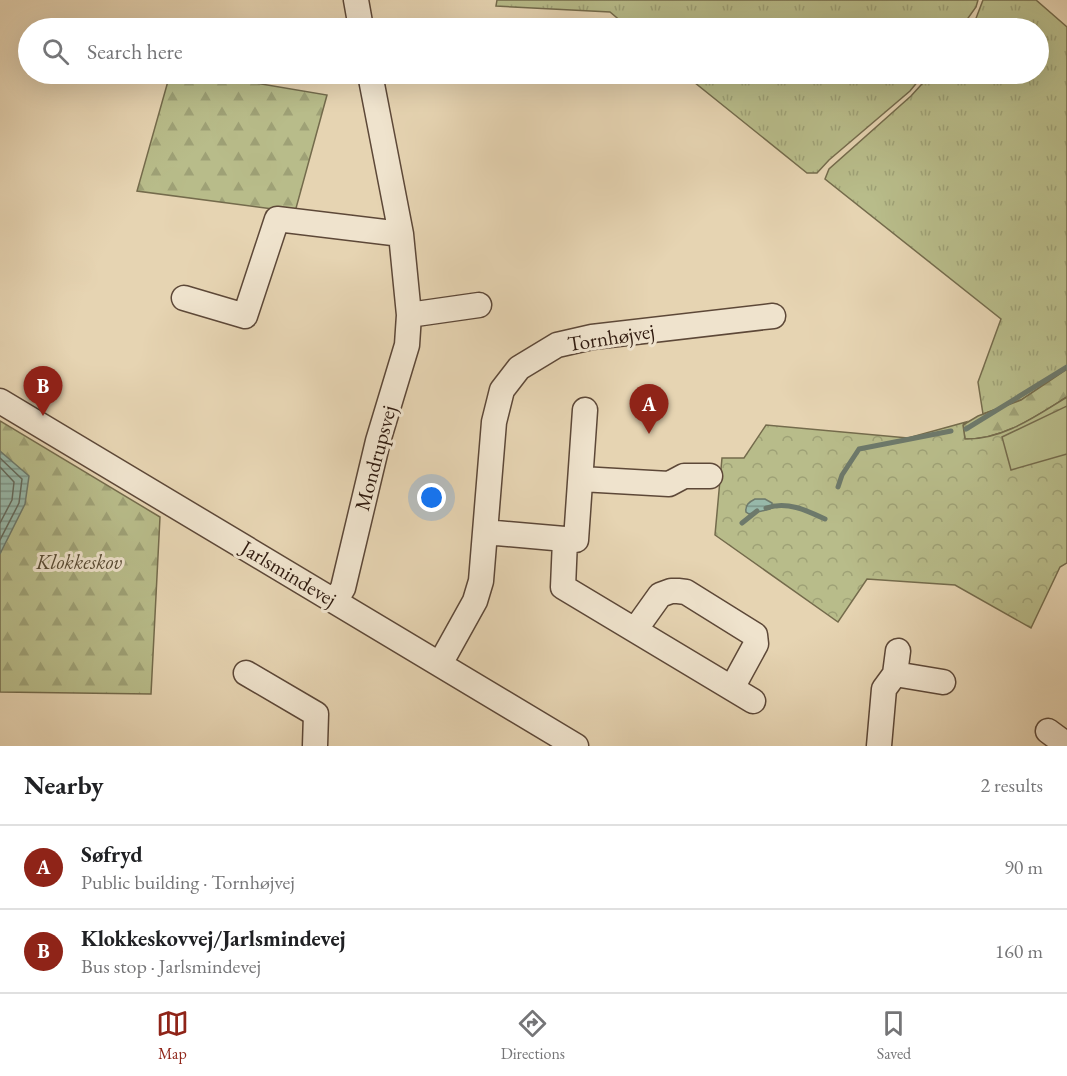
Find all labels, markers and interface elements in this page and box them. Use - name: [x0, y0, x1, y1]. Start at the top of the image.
- search box: [18, 18, 1049, 84]
- icon: search: [39, 35, 72, 68]
- text: Search here: [87, 37, 182, 66]
- street label: Tornhøjvej: [566, 317, 656, 357]
- pin: B: [24, 366, 63, 416]
- pin: A: [630, 384, 668, 434]
- street label: Mondrupsvej: [348, 402, 402, 514]
- your location: [417, 483, 446, 512]
- street label: Jarlsmindevej: [234, 533, 342, 612]
- park label: Klokkeskov: [35, 548, 122, 575]
- text: Nearby: [24, 768, 104, 802]
- text: 2 results: [980, 772, 1043, 798]
- text: Søfryd: [81, 840, 143, 869]
- text: A: [36, 854, 51, 880]
- text: 90 m: [1004, 854, 1043, 880]
- text: Public building · Tornhøjvej: [81, 869, 295, 895]
- text: Klokkeskovvej/Jarlsmindevej: [81, 924, 346, 953]
- text: B: [37, 938, 50, 964]
- text: 160 m: [995, 938, 1043, 964]
- text: Bus stop · Jarlsmindevej: [81, 953, 261, 979]
- tab: Map: [156, 1007, 189, 1064]
- tab: Directions: [501, 1007, 565, 1064]
- tab: Saved: [877, 1007, 911, 1064]

